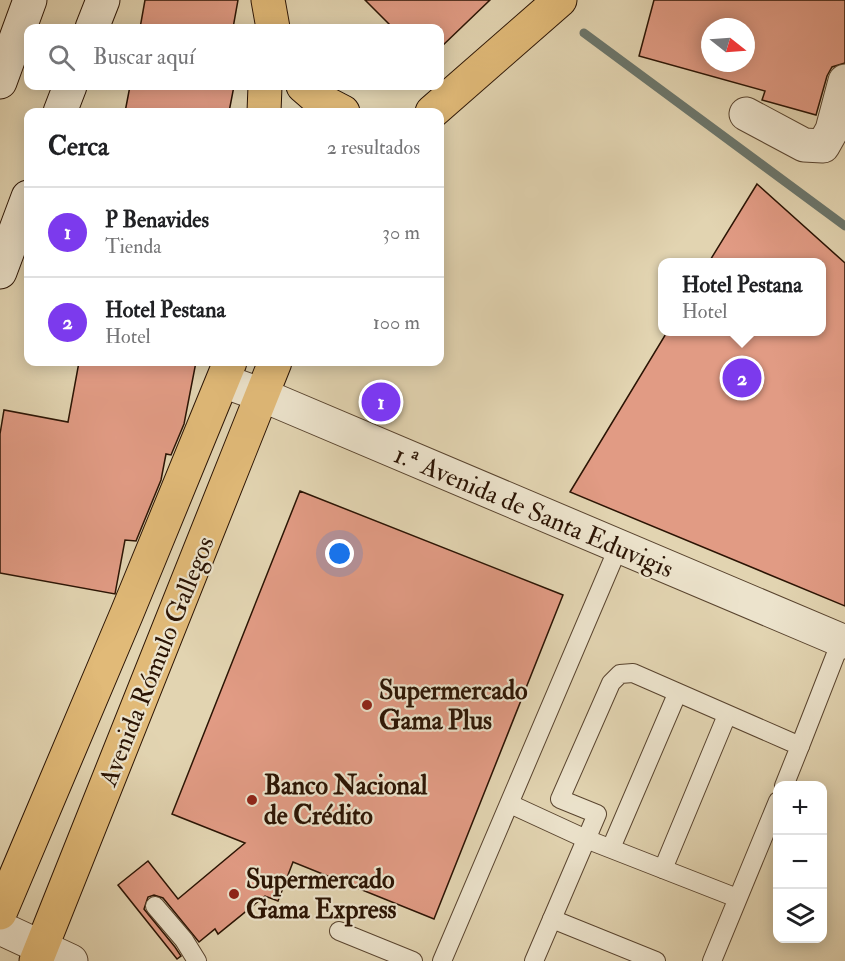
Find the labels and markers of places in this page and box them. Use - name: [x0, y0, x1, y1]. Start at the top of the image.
- pin: 2: [722, 356, 762, 400]
- pin: 1: [362, 380, 400, 424]
- place label: Supermercado Gama Plus: [379, 675, 528, 737]
- marker: Supermercado Gama Plus: [360, 698, 374, 712]
- place label: Banco Nacional de Crédito: [264, 770, 428, 832]
- marker: Banco Nacional de Crédito: [245, 793, 259, 807]
- place label: Supermercado Gama Express: [246, 864, 397, 927]
- marker: Supermercado Gama Express: [227, 887, 241, 901]

